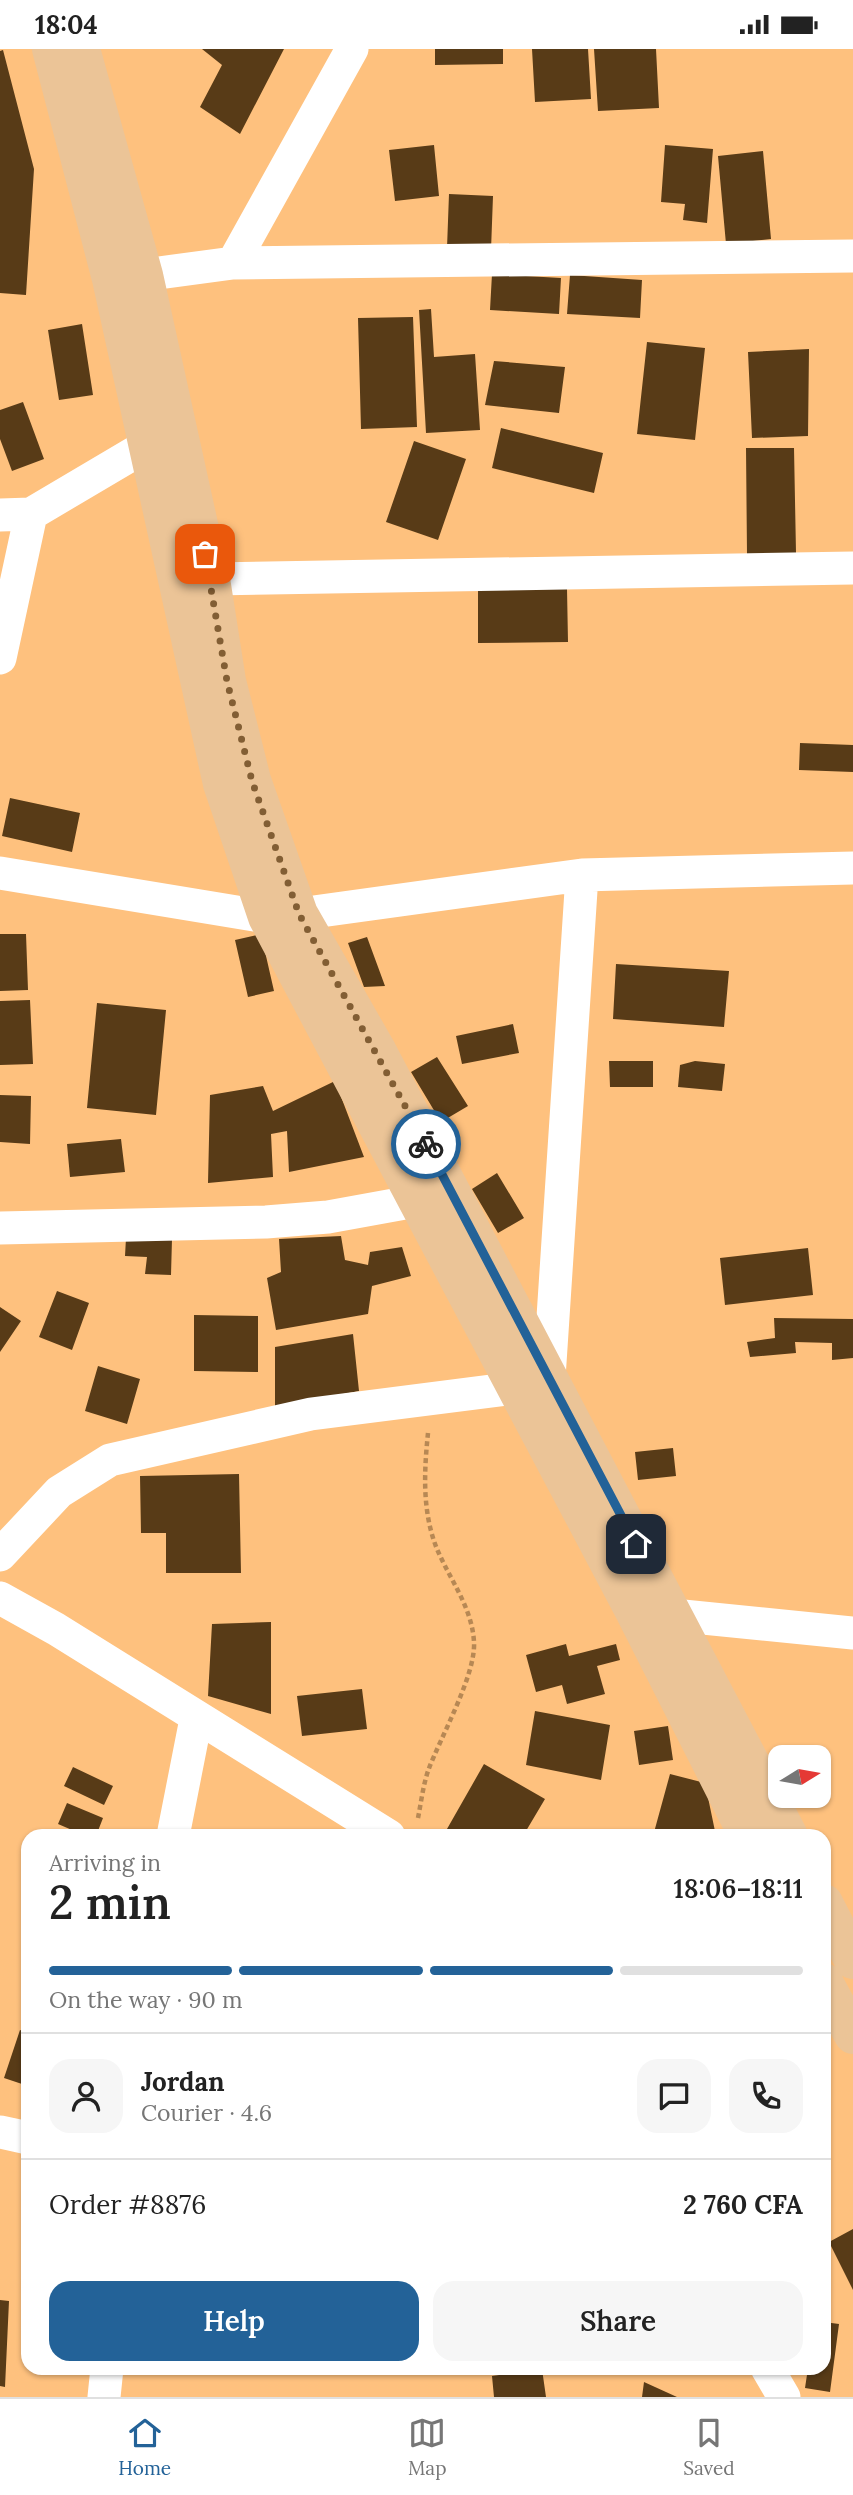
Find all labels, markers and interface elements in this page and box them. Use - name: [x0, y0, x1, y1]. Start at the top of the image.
- text: 18:04: [35, 8, 98, 41]
- pin: [175, 524, 235, 584]
- icon: bag: [186, 535, 224, 573]
- courier: [391, 1109, 461, 1179]
- icon: bike: [407, 1125, 445, 1163]
- pin: [606, 1514, 666, 1574]
- icon: home: [617, 1525, 655, 1563]
- north arrow: [768, 1745, 831, 1808]
- map controls: [768, 1745, 831, 1808]
- text: Arriving in: [49, 1848, 161, 1877]
- text: 18:06–18:11: [674, 1872, 803, 1905]
- text: 2 min: [49, 1873, 171, 1932]
- text: On the way · 90 m: [49, 1985, 242, 2014]
- button: person: [49, 2059, 123, 2133]
- button: chat: [637, 2059, 711, 2133]
- button: phone: [729, 2059, 803, 2133]
- text: Jordan: [141, 2065, 225, 2098]
- text: Courier · 4.6: [141, 2098, 272, 2127]
- text: Order #8876: [49, 2188, 206, 2221]
- text: 2 760 CFA: [683, 2188, 803, 2221]
- button: Help: [49, 2281, 419, 2361]
- button: Share: [433, 2281, 803, 2361]
- tab: Home: [118, 2414, 171, 2480]
- tab: Map: [408, 2414, 446, 2480]
- tab: Saved: [683, 2414, 735, 2480]

